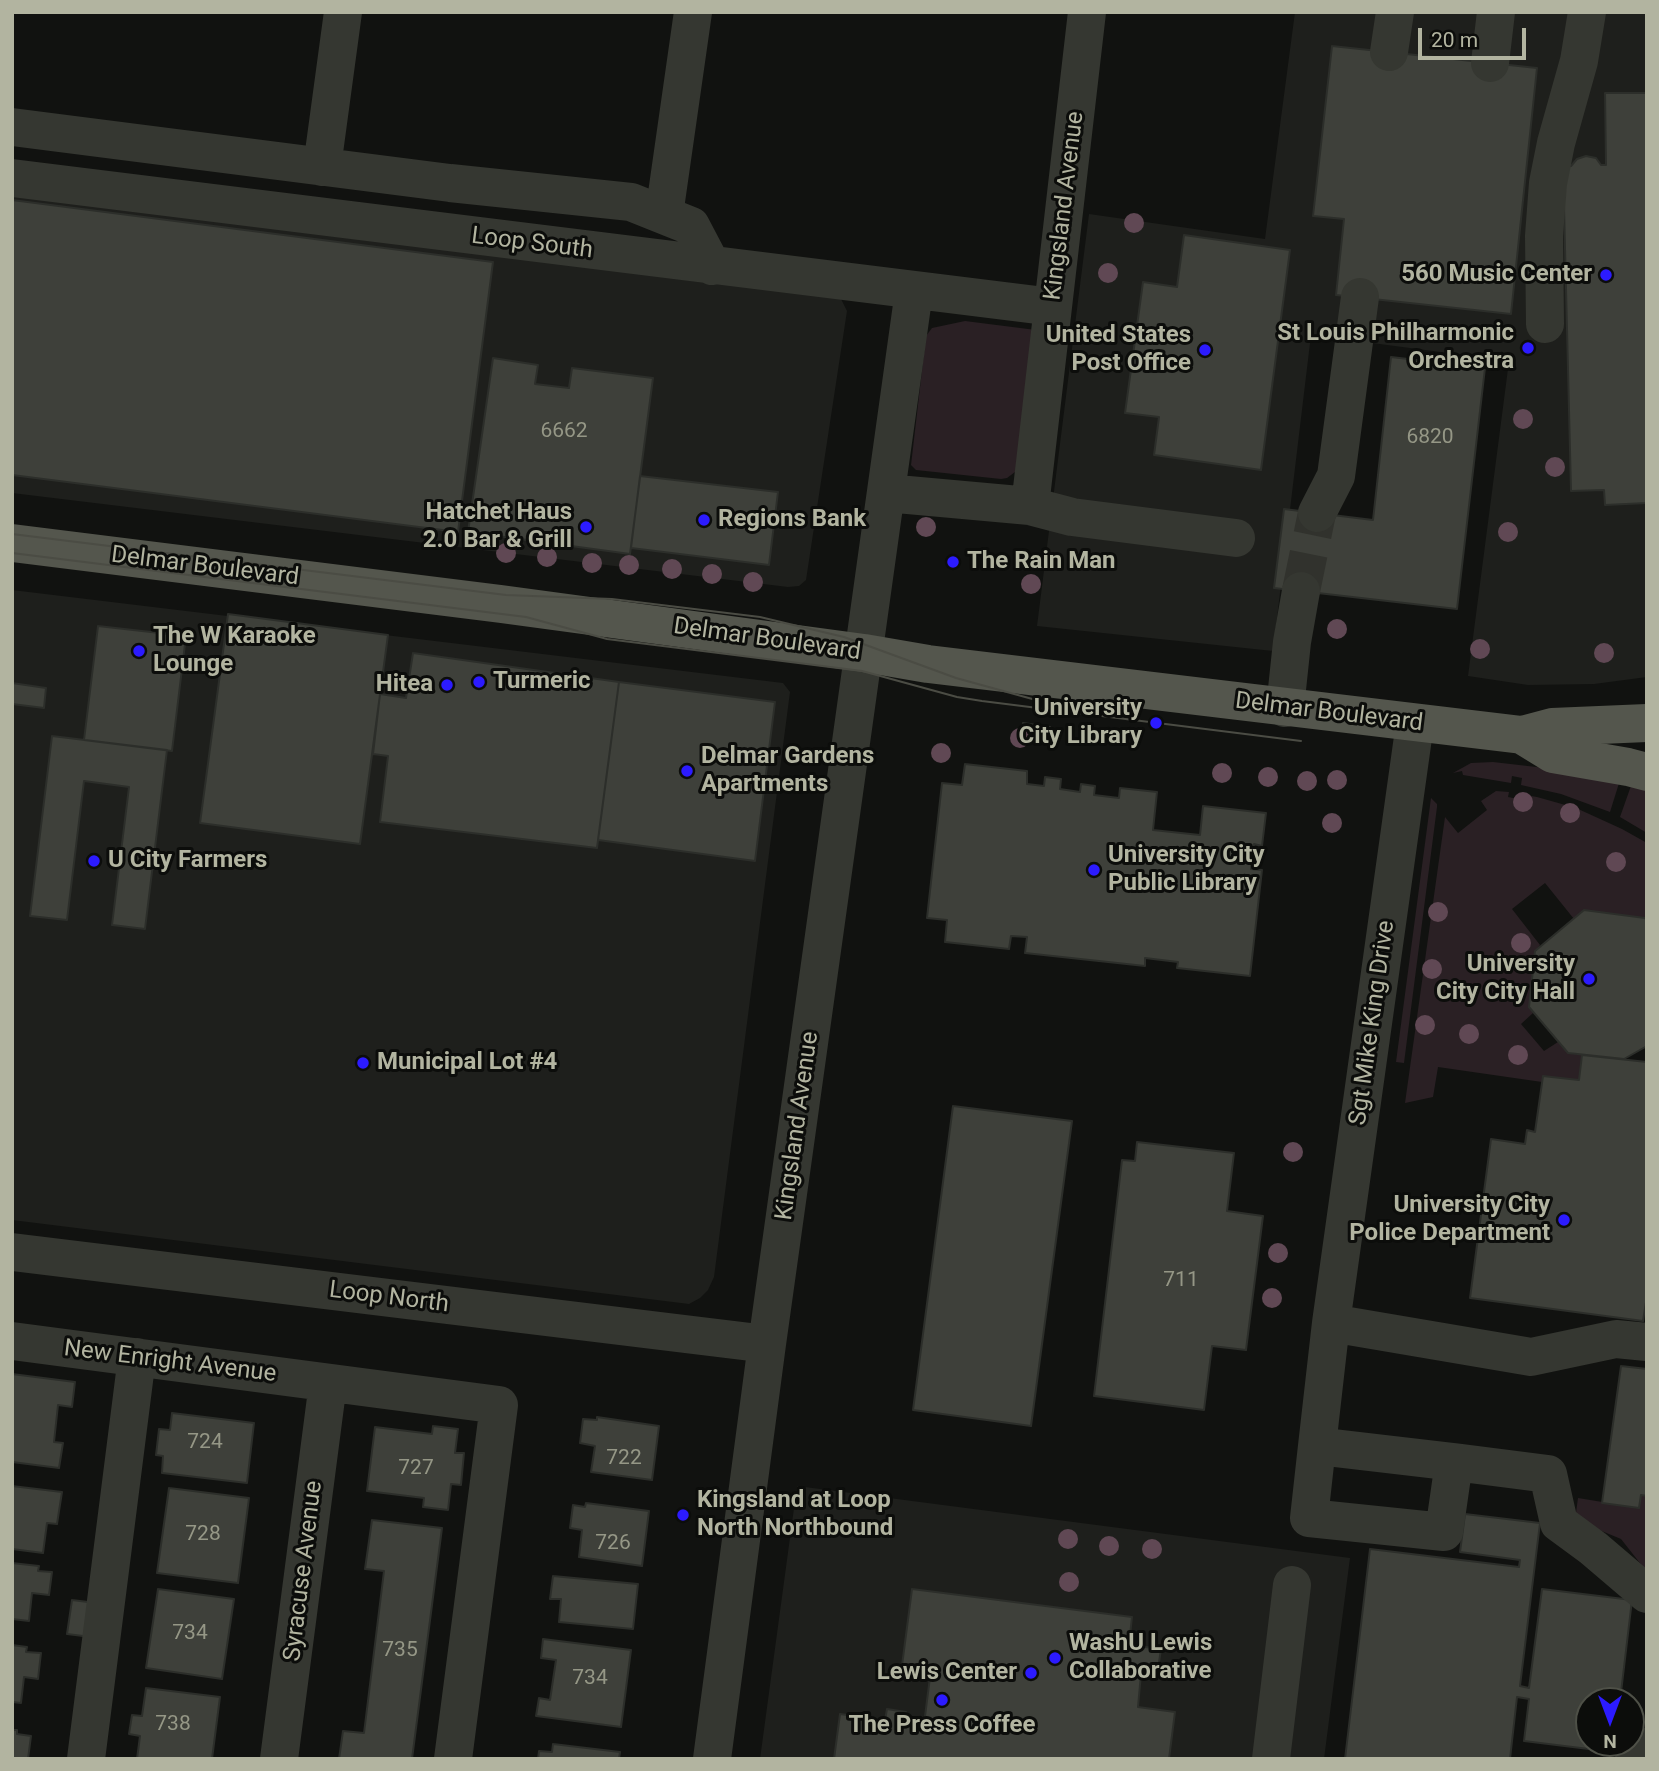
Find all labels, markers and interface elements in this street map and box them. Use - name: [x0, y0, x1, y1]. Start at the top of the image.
- scale bar: [1421, 14, 1530, 58]
- text: 20 m: [1431, 28, 1478, 52]
- street label: Kingsland Avenue: [1039, 110, 1091, 302]
- street label: Loop South: [470, 222, 594, 266]
- place label: 560 Music Center: [1401, 261, 1592, 289]
- marker: 560 Music Center: [1598, 267, 1614, 283]
- place label: St Louis Philharmonic Orchestra: [1277, 320, 1514, 376]
- place label: United States Post Office: [1046, 322, 1191, 378]
- marker: St Louis Philharmonic Orchestra: [1520, 340, 1536, 356]
- marker: United States Post Office: [1197, 342, 1213, 358]
- house number: 6662: [540, 419, 588, 445]
- house number: 6820: [1406, 425, 1454, 451]
- place label: Hatchet Haus 2.0 Bar & Grill: [423, 499, 572, 555]
- place label: Regions Bank: [718, 506, 866, 534]
- marker: Regions Bank: [696, 512, 712, 528]
- marker: Hatchet Haus 2.0 Bar & Grill: [578, 519, 594, 535]
- street label: Delmar Boulevard: [110, 541, 300, 593]
- place label: The Rain Man: [967, 548, 1116, 576]
- marker: The Rain Man: [945, 554, 961, 570]
- street label: Delmar Boulevard: [672, 613, 862, 667]
- place label: The W Karaoke Lounge: [153, 623, 316, 679]
- marker: The W Karaoke Lounge: [131, 643, 147, 659]
- place label: Turmeric: [493, 668, 591, 696]
- place label: Hitea: [376, 671, 433, 699]
- marker: Turmeric: [471, 674, 487, 690]
- marker: Hitea: [439, 677, 455, 693]
- street label: Delmar Boulevard: [1234, 687, 1424, 739]
- place label: University City Library: [1019, 695, 1142, 751]
- marker: University City Library: [1148, 715, 1164, 731]
- place label: Delmar Gardens Apartments: [701, 743, 874, 799]
- marker: Delmar Gardens Apartments: [679, 763, 695, 779]
- place label: University City Public Library: [1108, 842, 1264, 898]
- place label: U City Farmers: [108, 847, 267, 875]
- marker: U City Farmers: [86, 853, 102, 869]
- marker: University City Public Library: [1086, 862, 1102, 878]
- street label: Sgt Mike King Drive: [1344, 919, 1402, 1127]
- place label: University City City Hall: [1436, 951, 1575, 1007]
- marker: University City City Hall: [1581, 971, 1597, 987]
- street label: Kingsland Avenue: [771, 1030, 825, 1222]
- place label: Municipal Lot #4: [377, 1049, 557, 1077]
- marker: Municipal Lot #4: [355, 1055, 371, 1071]
- place label: University City Police Department: [1349, 1192, 1550, 1248]
- marker: University City Police Department: [1556, 1212, 1572, 1228]
- house number: 711: [1163, 1268, 1199, 1294]
- street label: Loop North: [328, 1276, 450, 1320]
- street label: New Enright Avenue: [62, 1335, 278, 1389]
- house number: 724: [187, 1430, 223, 1456]
- house number: 722: [606, 1446, 642, 1472]
- house number: 727: [398, 1456, 434, 1482]
- street label: Syracuse Avenue: [279, 1479, 329, 1663]
- place label: Kingsland at Loop North Northbound: [697, 1487, 893, 1543]
- marker: Kingsland at Loop North Northbound: [675, 1507, 691, 1523]
- house number: 728: [185, 1522, 221, 1548]
- house number: 726: [595, 1531, 631, 1557]
- house number: 734: [172, 1621, 208, 1647]
- place label: WashU Lewis Collaborative: [1069, 1630, 1212, 1686]
- house number: 735: [382, 1638, 418, 1664]
- marker: WashU Lewis Collaborative: [1047, 1650, 1063, 1666]
- place label: Lewis Center: [877, 1659, 1017, 1687]
- marker: Lewis Center: [1023, 1665, 1039, 1681]
- house number: 734: [572, 1666, 608, 1692]
- north arrow: [1575, 1687, 1645, 1757]
- marker: The Press Coffee: [934, 1692, 950, 1708]
- house number: 738: [155, 1712, 191, 1738]
- place label: The Press Coffee: [849, 1712, 1035, 1740]
- text: N: [1603, 1730, 1617, 1753]

